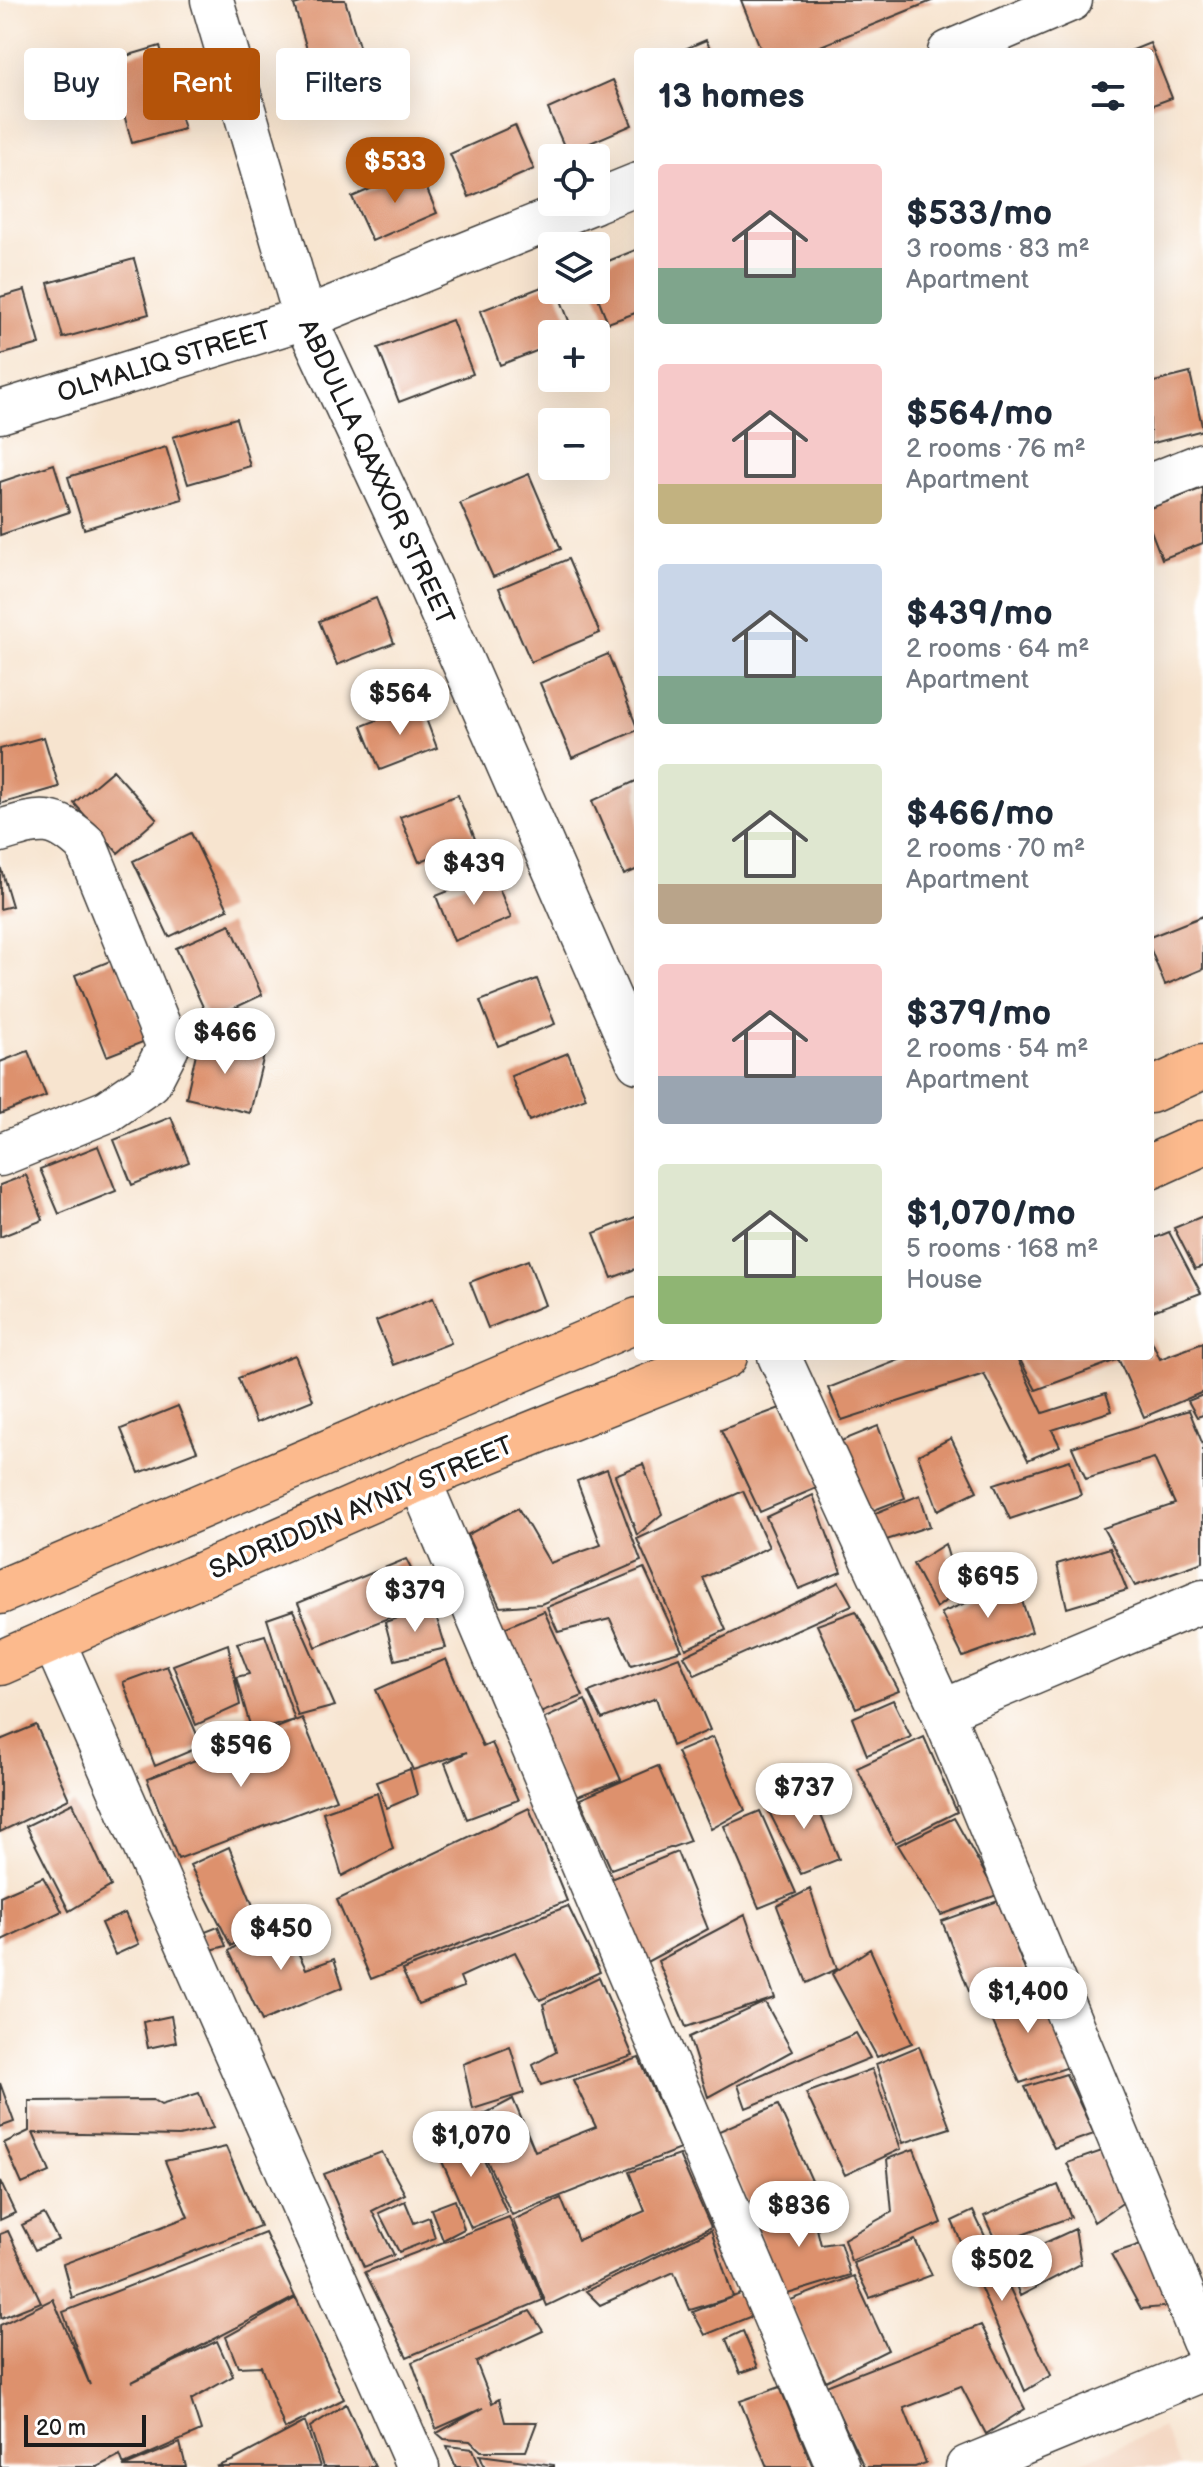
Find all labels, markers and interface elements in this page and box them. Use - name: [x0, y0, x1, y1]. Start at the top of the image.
- chip: Buy: [24, 48, 127, 120]
- chip: Rent: [143, 48, 260, 120]
- chip: Filters: [276, 48, 410, 120]
- icon: filters: [1086, 74, 1130, 118]
- text: 13 homes: [658, 76, 805, 117]
- pin: $533: [348, 137, 442, 205]
- map controls: [538, 144, 610, 480]
- button: locate: [538, 144, 610, 216]
- text: $533: [364, 147, 426, 178]
- text: $533/mo: [906, 193, 1052, 234]
- icon: home: [722, 196, 818, 292]
- button: layers: [538, 232, 610, 304]
- text: 3 rooms · 83 m²: [906, 234, 1090, 265]
- text: Apartment: [906, 265, 1029, 296]
- street label: OLMALIQ STREET: [54, 315, 276, 410]
- street label: ABDULLA QAXXOR STREET: [291, 315, 460, 631]
- button: +: [538, 320, 610, 392]
- text: $564/mo: [906, 393, 1053, 434]
- icon: home: [722, 396, 818, 492]
- button: −: [538, 408, 610, 480]
- text: 2 rooms · 76 m²: [906, 434, 1086, 465]
- text: Apartment: [906, 465, 1029, 496]
- text: $439/mo: [906, 593, 1053, 634]
- icon: home: [722, 596, 818, 692]
- text: 2 rooms · 64 m²: [906, 634, 1090, 665]
- text: Apartment: [906, 665, 1029, 696]
- pin: $564: [353, 669, 447, 737]
- text: $564: [368, 679, 432, 710]
- text: $466/mo: [906, 793, 1054, 834]
- icon: home: [722, 796, 818, 892]
- text: 2 rooms · 70 m²: [906, 834, 1085, 865]
- pin: $439: [427, 839, 521, 907]
- text: $439: [443, 849, 505, 880]
- text: Apartment: [906, 865, 1029, 896]
- text: $379/mo: [906, 993, 1051, 1034]
- icon: home: [722, 996, 818, 1092]
- pin: $466: [178, 1008, 272, 1076]
- text: $466: [193, 1018, 257, 1049]
- text: 2 rooms · 54 m²: [906, 1034, 1089, 1065]
- text: Apartment: [906, 1065, 1029, 1096]
- text: $1,070/mo: [906, 1193, 1076, 1234]
- icon: home: [722, 1196, 818, 1292]
- text: 5 rooms · 168 m²: [906, 1234, 1099, 1265]
- text: House: [906, 1265, 982, 1296]
- street label: SADRIDDIN AYNIY STREET: [205, 1430, 518, 1586]
- pin: $695: [941, 1552, 1035, 1620]
- text: $695: [956, 1562, 1020, 1593]
- pin: $379: [368, 1566, 462, 1634]
- text: $379: [384, 1576, 446, 1607]
- pin: $596: [194, 1721, 288, 1789]
- text: $596: [209, 1731, 273, 1762]
- pin: $737: [757, 1763, 851, 1831]
- text: $737: [773, 1773, 835, 1804]
- pin: $450: [234, 1904, 328, 1972]
- text: $450: [249, 1914, 313, 1945]
- pin: $1,400: [963, 1967, 1093, 2035]
- text: $1,400: [987, 1977, 1069, 2008]
- pin: $1,070: [406, 2111, 536, 2179]
- text: $1,070: [431, 2121, 511, 2152]
- pin: $836: [752, 2181, 846, 2249]
- text: $836: [767, 2191, 831, 2222]
- pin: $502: [955, 2235, 1049, 2303]
- text: $502: [970, 2245, 1034, 2276]
- scale bar: [24, 2411, 146, 2447]
- text: 20 m: [36, 2415, 86, 2442]

